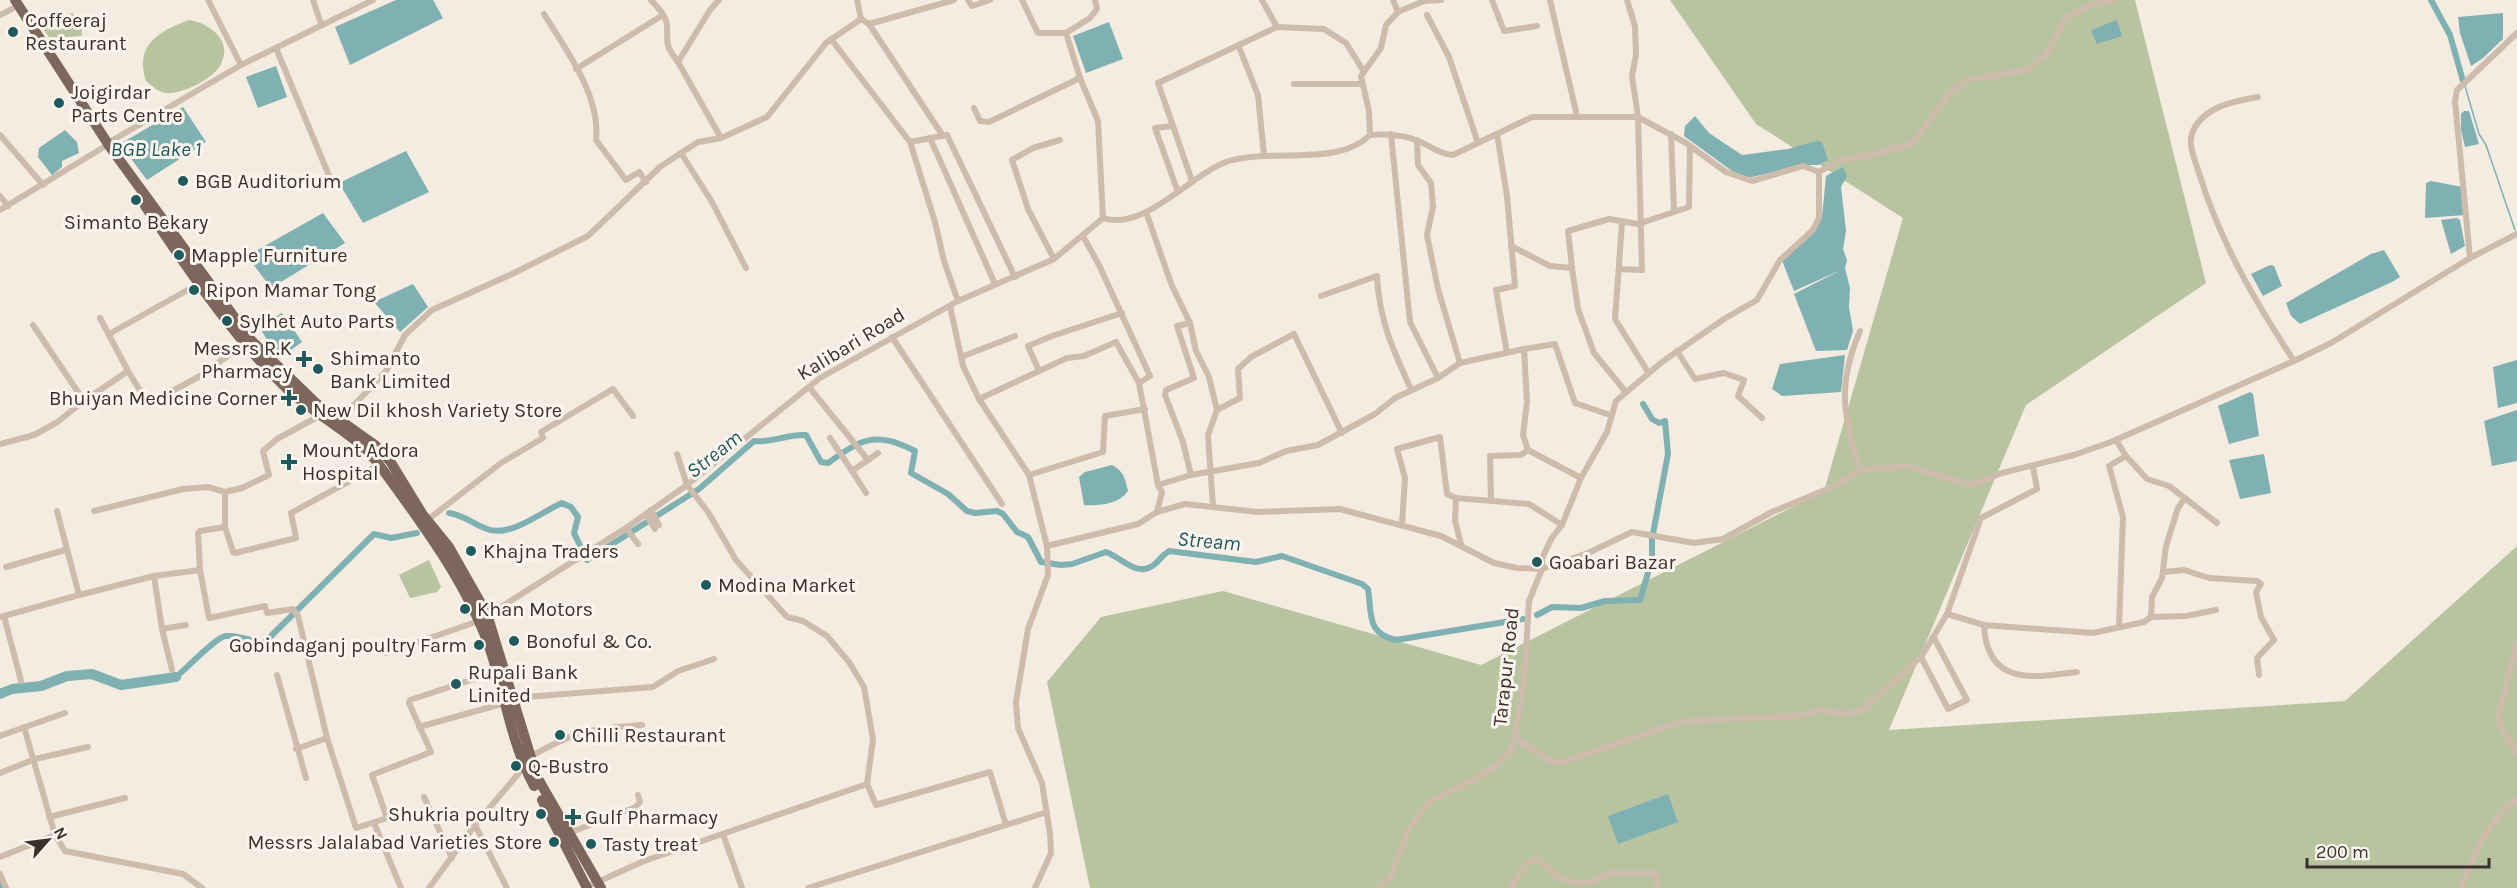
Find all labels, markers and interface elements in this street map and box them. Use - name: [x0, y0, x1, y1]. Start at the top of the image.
- place label: Coffeeraj Restaurant: [25, 9, 127, 55]
- marker: Coffeeraj Restaurant: [6, 25, 20, 39]
- place label: Joigirdar Parts Centre: [71, 81, 183, 127]
- marker: Joigirdar Parts Centre: [52, 96, 66, 110]
- water label: BGB Lake 1: [111, 137, 201, 161]
- place label: BGB Auditorium: [195, 170, 341, 193]
- marker: BGB Auditorium: [176, 174, 190, 188]
- marker: Simanto Bekary: [129, 193, 143, 207]
- place label: Simanto Bekary: [64, 211, 208, 234]
- place label: Mapple Furniture: [191, 244, 347, 267]
- marker: Mapple Furniture: [172, 248, 186, 262]
- place label: Ripon Mamar Tong: [206, 279, 376, 302]
- marker: Ripon Mamar Tong: [187, 283, 201, 297]
- street label: Kalibari Road: [793, 303, 909, 385]
- place label: Sylhet Auto Parts: [239, 310, 395, 333]
- marker: Sylhet Auto Parts: [220, 314, 234, 328]
- place label: Messrs R.K Pharmacy: [193, 337, 292, 383]
- place label: Shimanto Bank Limited: [330, 347, 451, 393]
- marker: Messrs R.K Pharmacy: [297, 352, 311, 366]
- marker: Shimanto Bank Limited: [311, 362, 325, 376]
- place label: Bhuiyan Medicine Corner: [49, 387, 278, 410]
- marker: Bhuiyan Medicine Corner: [282, 391, 296, 405]
- place label: New Dil khosh Variety Store: [313, 399, 562, 422]
- marker: New Dil khosh Variety Store: [294, 403, 308, 417]
- water label: Stream: [682, 425, 746, 483]
- place label: Mount Adora Hospital: [302, 439, 419, 485]
- marker: Mount Adora Hospital: [280, 453, 298, 471]
- water label: Stream: [1176, 526, 1242, 556]
- place label: Khajna Traders: [483, 540, 619, 563]
- marker: Khajna Traders: [464, 544, 478, 558]
- place label: Goabari Bazar: [1549, 551, 1677, 574]
- marker: Goabari Bazar: [1530, 555, 1544, 569]
- place label: Modina Market: [718, 574, 856, 597]
- marker: Modina Market: [699, 578, 713, 592]
- place label: Khan Motors: [477, 598, 593, 621]
- marker: Khan Motors: [458, 602, 472, 616]
- street label: Tarapur Road: [1488, 606, 1524, 728]
- place label: Bonoful & Co.: [526, 630, 651, 653]
- place label: Gobindaganj poultry Farm: [229, 634, 467, 657]
- marker: Bonoful & Co.: [507, 634, 521, 648]
- marker: Gobindaganj poultry Farm: [472, 638, 486, 652]
- place label: Rupali Bank Linited: [468, 661, 578, 707]
- marker: Rupali Bank Linited: [449, 677, 463, 691]
- place label: Chilli Restaurant: [572, 724, 726, 747]
- marker: Chilli Restaurant: [553, 728, 567, 742]
- place label: Q-Bustro: [528, 755, 609, 778]
- marker: Q-Bustro: [509, 759, 523, 773]
- place label: Shukria poultry: [388, 803, 529, 826]
- place label: Gulf Pharmacy: [585, 806, 718, 829]
- marker: Shukria poultry: [534, 807, 548, 821]
- north arrow: [18, 810, 78, 870]
- marker: Gulf Pharmacy: [566, 810, 580, 824]
- text: N: [50, 824, 72, 843]
- place label: Messrs Jalalabad Varieties Store: [247, 831, 542, 854]
- scale bar: [2307, 831, 2488, 869]
- place label: Tasty treat: [603, 833, 698, 856]
- marker: Messrs Jalalabad Varieties Store: [547, 835, 561, 849]
- marker: Tasty treat: [584, 837, 598, 851]
- text: 200 m: [2316, 841, 2369, 863]

